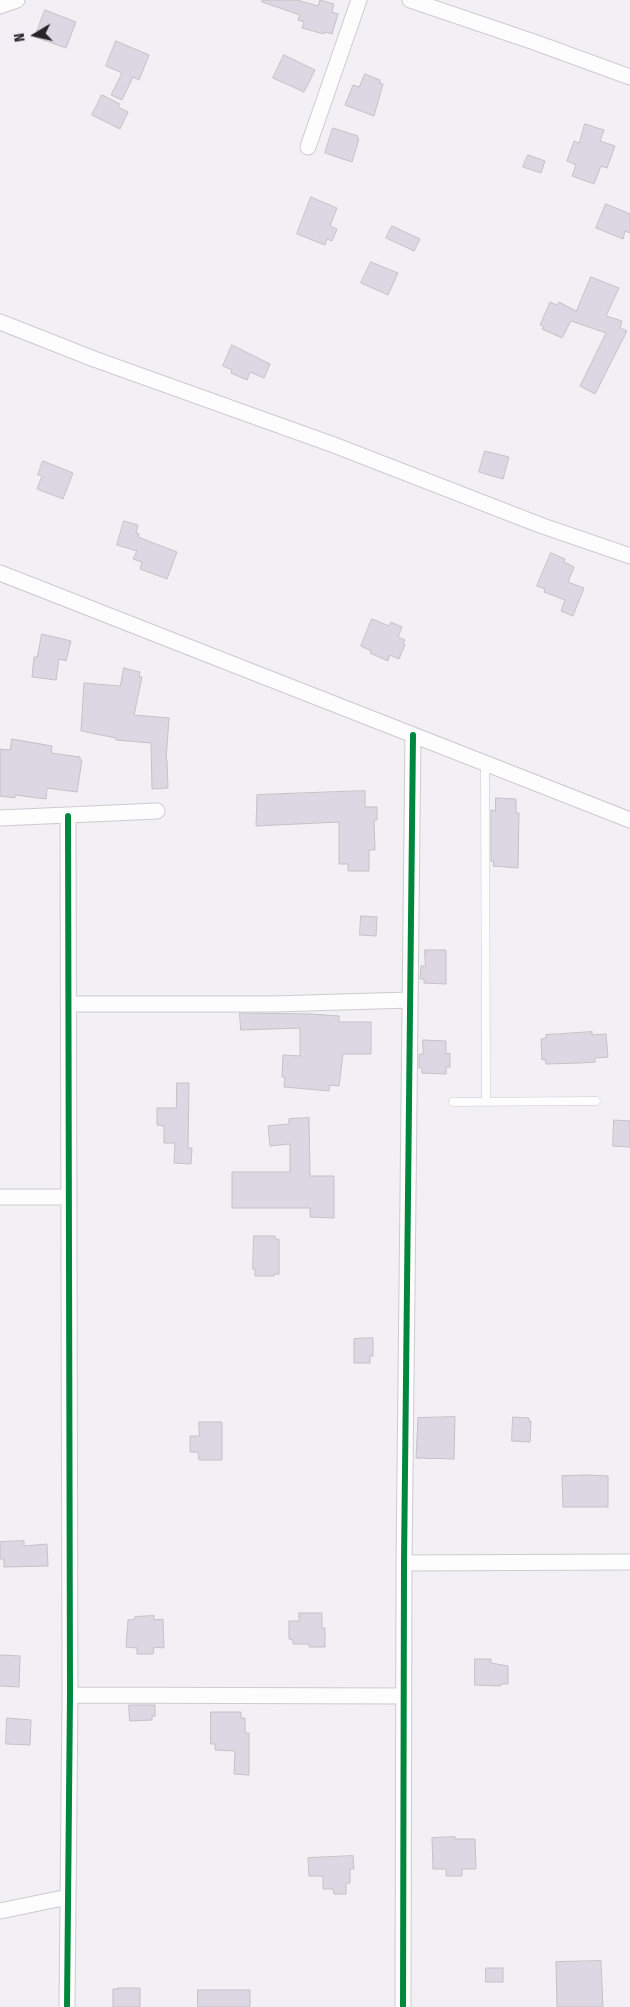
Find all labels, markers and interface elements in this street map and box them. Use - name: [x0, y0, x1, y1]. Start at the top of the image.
- north arrow: [10, 10, 60, 60]
- text: N: [11, 32, 29, 43]

